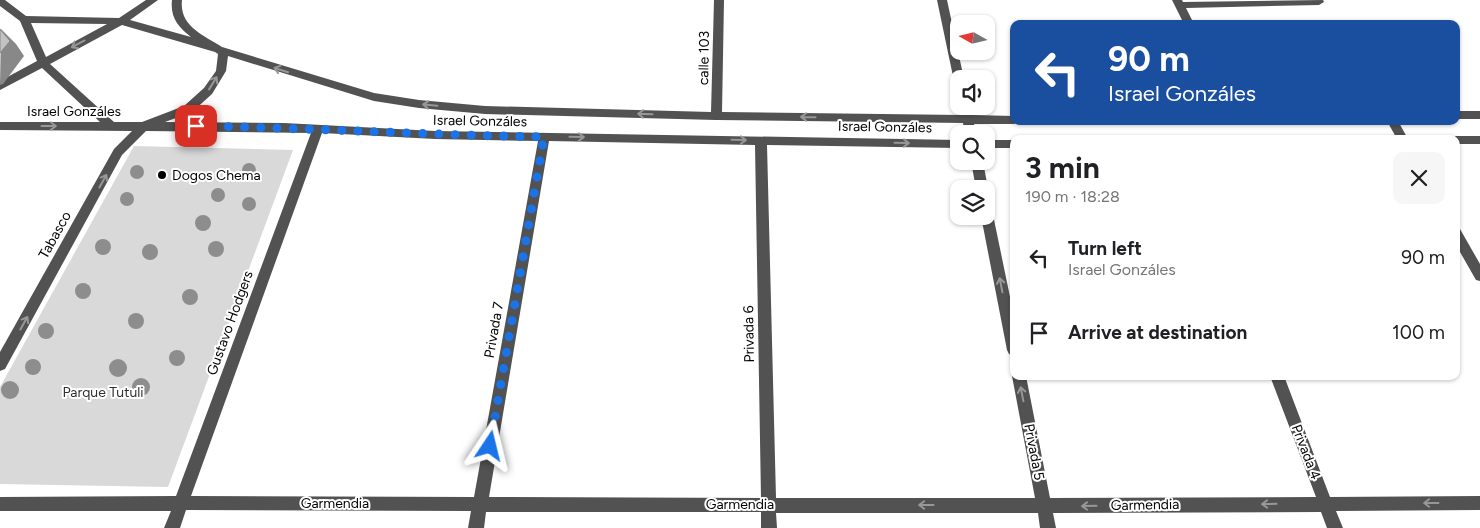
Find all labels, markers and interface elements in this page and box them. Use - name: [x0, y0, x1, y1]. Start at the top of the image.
- north arrow: [950, 15, 995, 60]
- map controls: [950, 15, 995, 225]
- street label: calle 103: [695, 31, 713, 85]
- text: 90 m: [1108, 38, 1190, 80]
- one-way arrow: [71, 40, 86, 49]
- icon: left: [1025, 40, 1090, 105]
- one-way arrow: [274, 65, 290, 75]
- button: sound: [950, 70, 995, 115]
- one-way arrow: [209, 77, 219, 91]
- text: Israel Gonzáles: [1108, 80, 1256, 107]
- one-way arrow: [423, 101, 439, 110]
- street label: Israel Gonzáles: [27, 103, 121, 120]
- pin: [175, 105, 217, 147]
- one-way arrow: [637, 110, 653, 119]
- icon: arrive: [182, 112, 210, 140]
- street label: Israel Gonzáles: [433, 112, 527, 130]
- one-way arrow: [800, 113, 816, 122]
- street label: Israel Gonzáles: [838, 118, 932, 136]
- one-way arrow: [40, 121, 56, 131]
- button: search: [950, 125, 995, 170]
- one-way arrow: [568, 132, 585, 142]
- one-way arrow: [731, 135, 747, 145]
- one-way arrow: [894, 138, 910, 148]
- text: 3 min: [1025, 149, 1100, 186]
- button: close: [1393, 152, 1445, 204]
- place label: Dogos Chema: [172, 167, 261, 184]
- marker: Dogos Chema: [156, 169, 168, 181]
- one-way arrow: [98, 174, 108, 188]
- button: layers: [950, 180, 995, 225]
- text: 190 m · 18:28: [1025, 187, 1120, 206]
- street label: Tabasco: [35, 208, 75, 262]
- text: Turn left: [1068, 237, 1142, 260]
- icon: left: [1025, 244, 1053, 272]
- text: 90 m: [1401, 246, 1445, 269]
- text: Israel Gonzáles: [1068, 260, 1176, 279]
- street label: Gustavo Hodgers: [203, 268, 257, 378]
- one-way arrow: [996, 278, 1005, 294]
- street label: Privada 7: [481, 300, 507, 359]
- street label: Privada 6: [740, 305, 758, 363]
- one-way arrow: [19, 316, 29, 330]
- icon: arrive: [1025, 319, 1053, 347]
- text: Arrive at destination: [1068, 321, 1247, 344]
- text: 100 m: [1392, 321, 1445, 344]
- park label: Parque Tutuli: [62, 384, 144, 401]
- one-way arrow: [1017, 387, 1027, 403]
- position arrow: [463, 419, 515, 471]
- street label: Privada 5: [1020, 422, 1048, 482]
- street label: Privada 4: [1288, 422, 1324, 482]
- street label: Garmendia: [301, 495, 369, 512]
- street label: Garmendia: [706, 496, 774, 513]
- street label: Garmendia: [1111, 496, 1179, 514]
- one-way arrow: [1424, 498, 1440, 508]
- one-way arrow: [1261, 499, 1278, 509]
- one-way arrow: [919, 501, 935, 510]
- one-way arrow: [1081, 501, 1098, 511]

